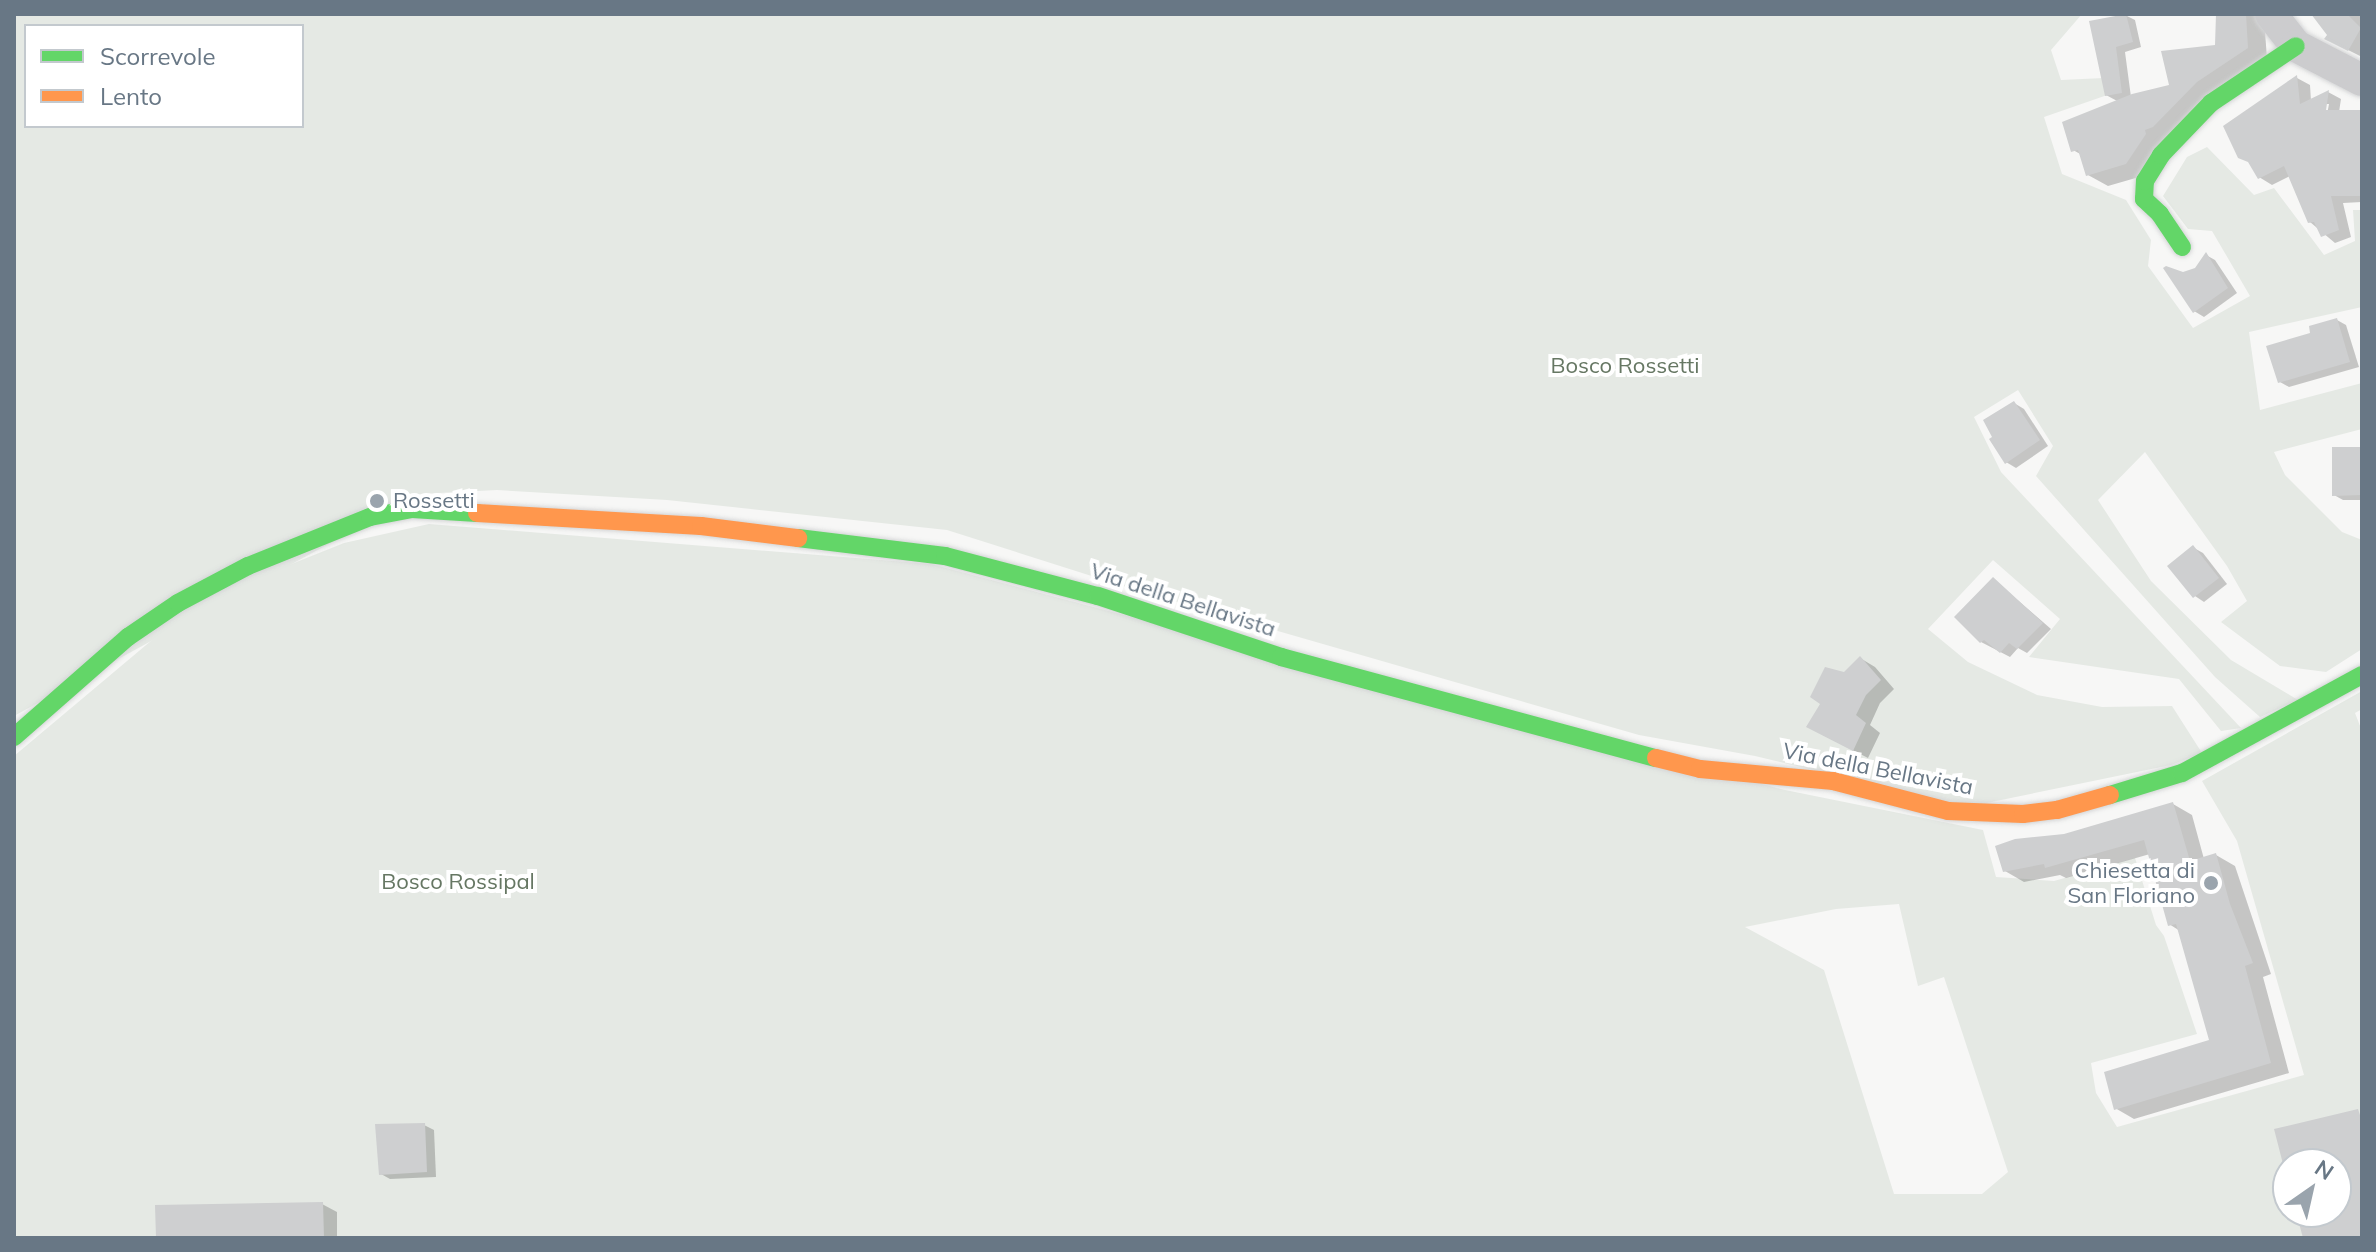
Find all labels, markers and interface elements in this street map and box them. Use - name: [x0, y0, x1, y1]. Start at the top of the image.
- legend: [24, 24, 304, 128]
- text: Scorrevole: [100, 41, 216, 71]
- text: Lento: [100, 81, 162, 111]
- park label: Bosco Rossetti: [1550, 353, 1700, 379]
- place label: Rossetti: [393, 488, 475, 514]
- marker: Rossetti: [368, 492, 386, 510]
- street label: Via della Bellavista: [1087, 558, 1279, 642]
- street label: Via della Bellavista: [1781, 738, 1975, 800]
- place label: Chiesetta di San Floriano: [2067, 857, 2195, 908]
- park label: Bosco Rossipal: [381, 869, 535, 895]
- marker: Chiesetta di San Floriano: [2202, 874, 2220, 892]
- north arrow: [2272, 1148, 2352, 1228]
- text: N: [2310, 1154, 2339, 1186]

